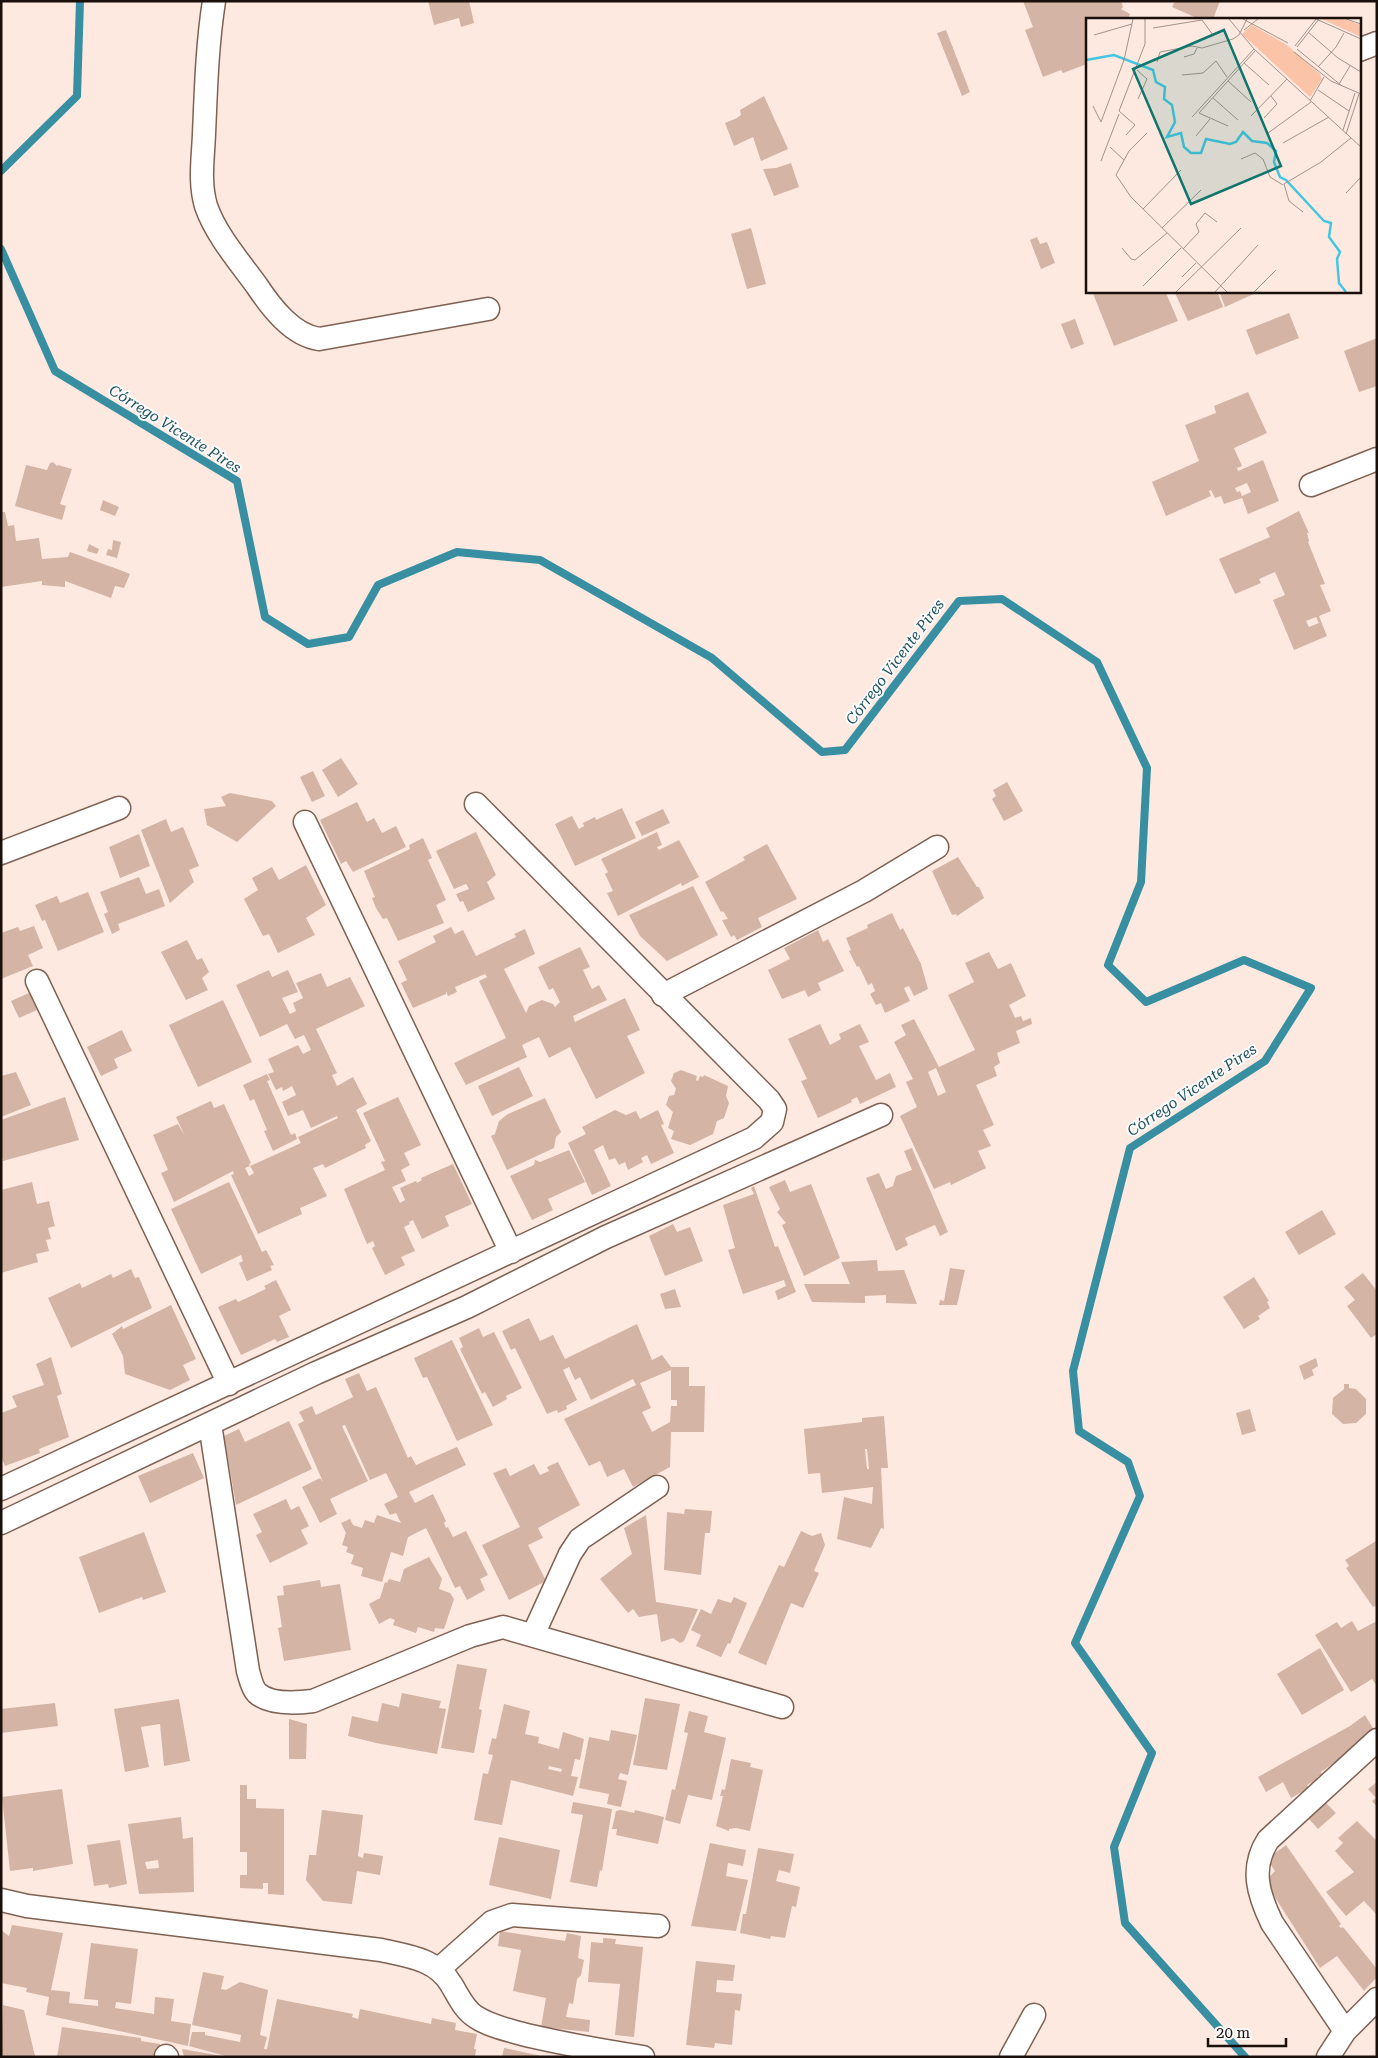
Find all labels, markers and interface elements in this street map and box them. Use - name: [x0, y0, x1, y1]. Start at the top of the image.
- inset map: [1086, 18, 1360, 292]
- water label: Córrego Vicente Pires: [106, 381, 244, 477]
- water label: Córrego Vicente Pires: [842, 596, 948, 728]
- water label: Córrego Vicente Pires: [1124, 1040, 1260, 1140]
- scale bar: [1208, 2016, 1286, 2048]
- text: 20 m: [1216, 2024, 1251, 2042]

